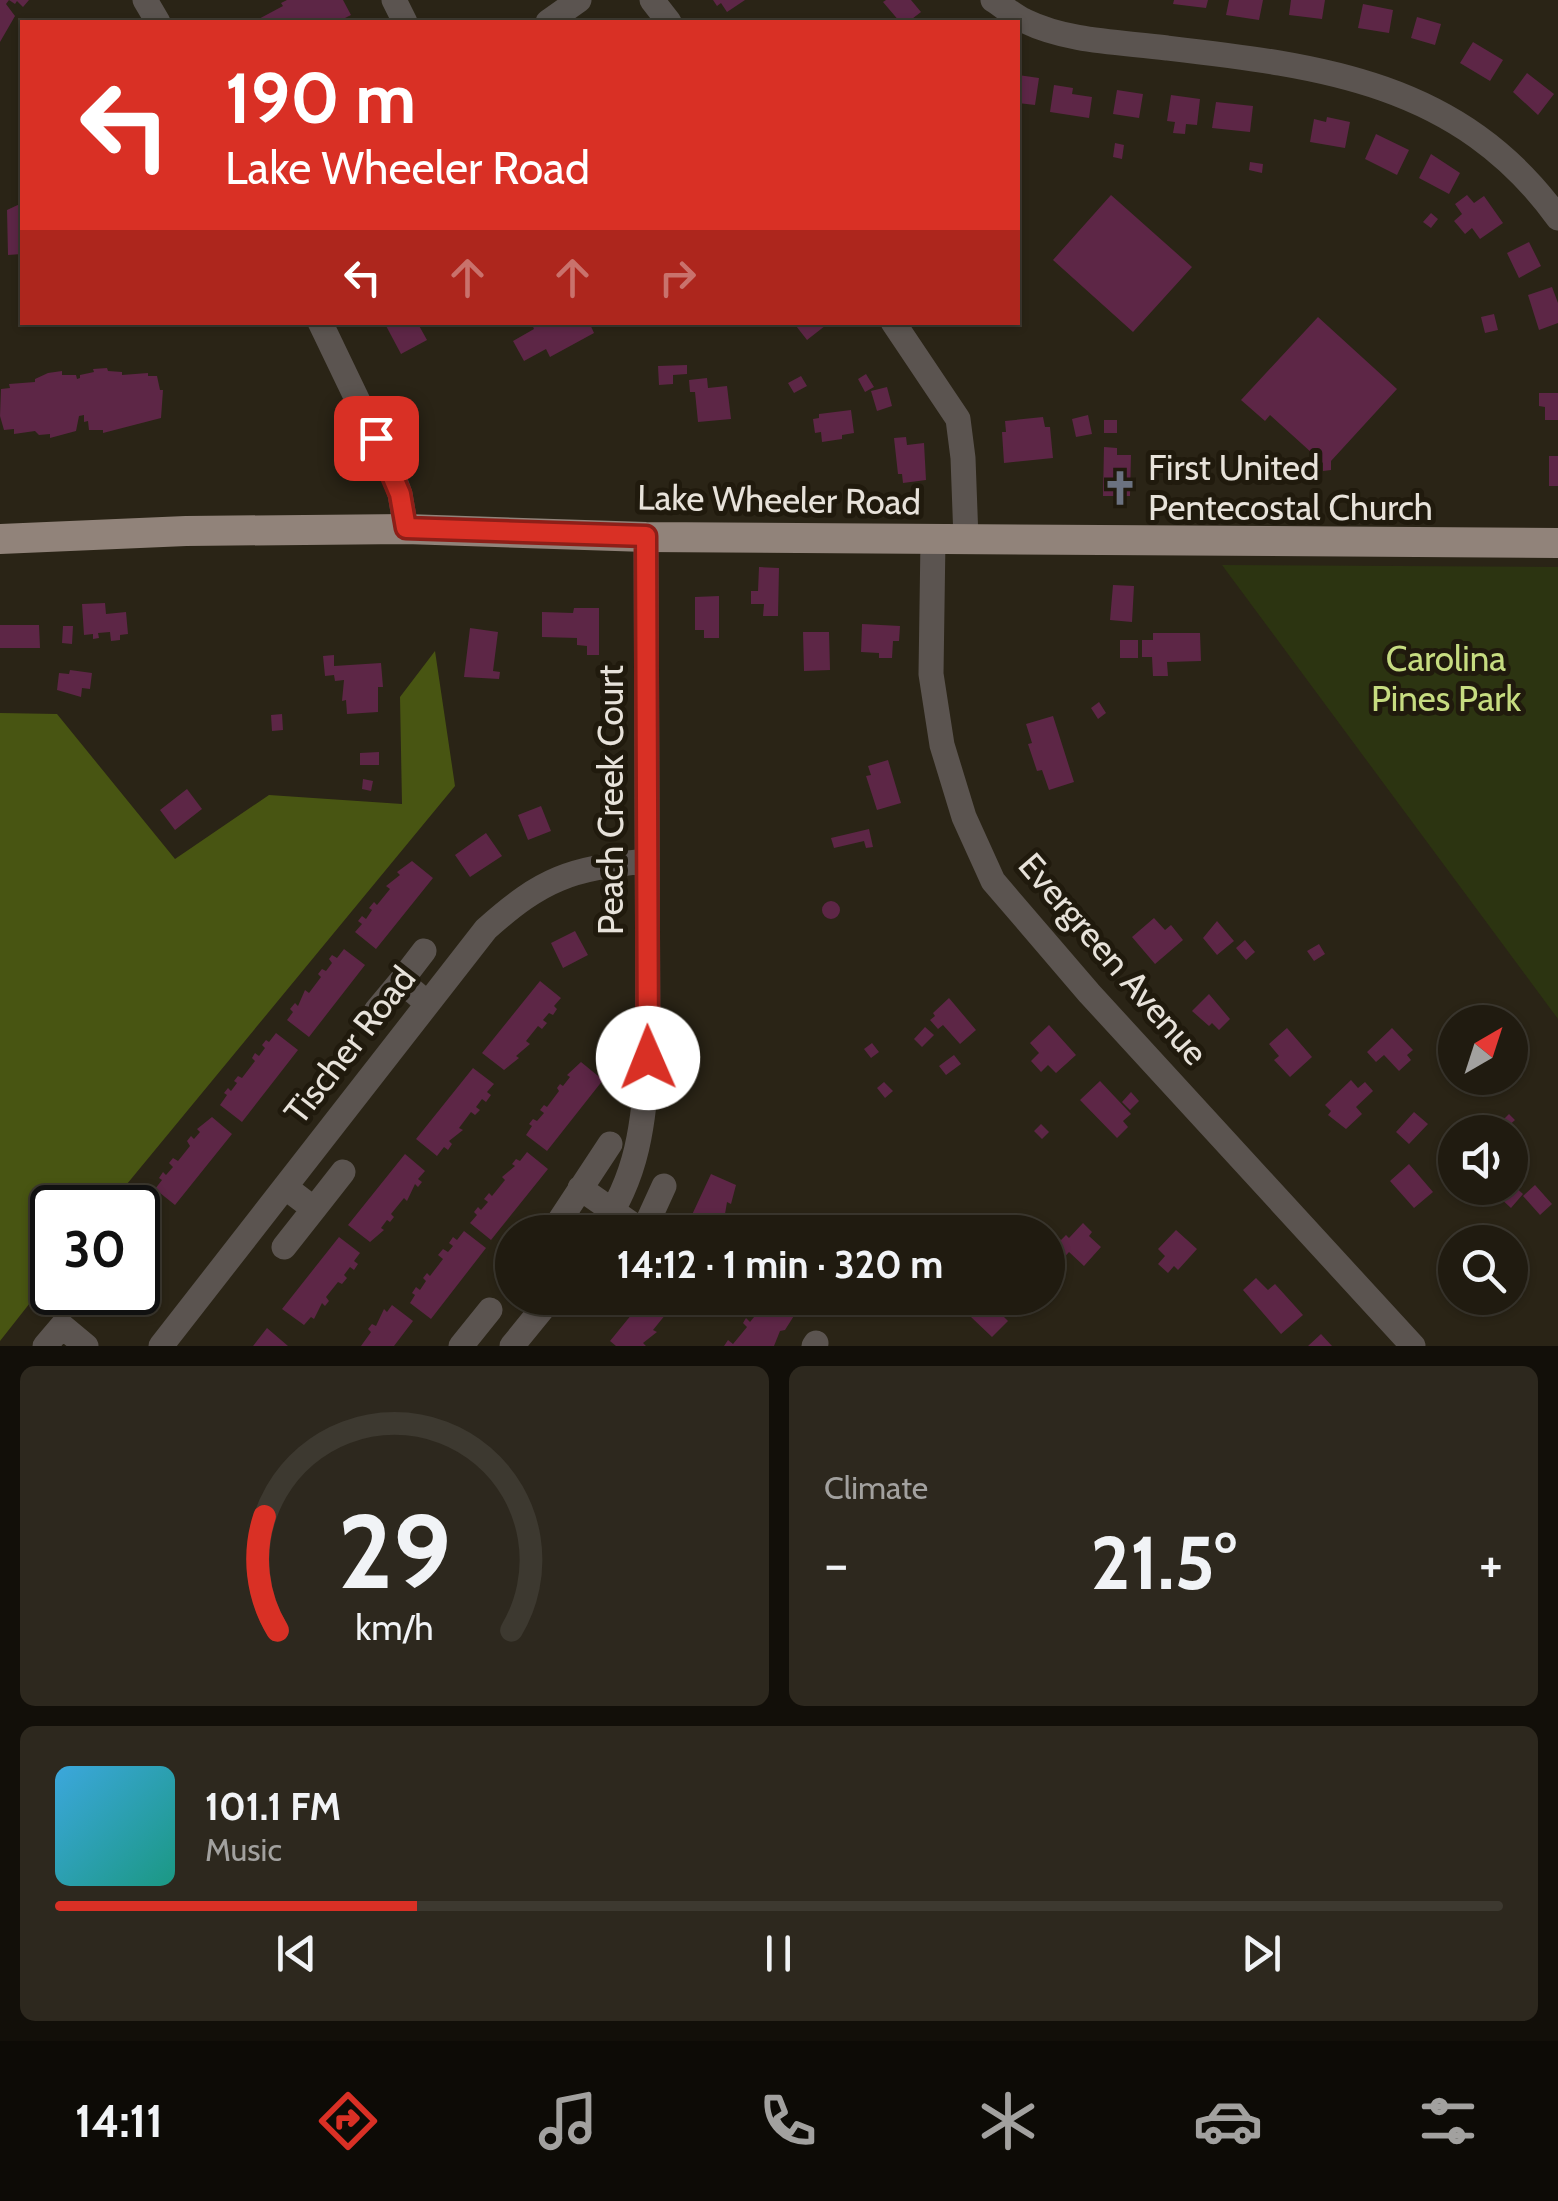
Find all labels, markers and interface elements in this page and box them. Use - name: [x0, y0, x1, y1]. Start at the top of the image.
- text: 190 m: [225, 55, 416, 141]
- icon: left: [60, 60, 190, 190]
- text: Lake Wheeler Road: [225, 141, 590, 195]
- icon: left: [335, 250, 390, 305]
- icon: ahead: [440, 250, 495, 305]
- icon: ahead: [545, 250, 600, 305]
- icon: right: [650, 250, 705, 305]
- pin: [334, 396, 419, 481]
- icon: arrive: [349, 411, 404, 466]
- place label: First United Pentecostal Church: [1148, 446, 1433, 529]
- church icon: First United Pentecostal Church: [1101, 469, 1139, 507]
- street label: Lake Wheeler Road: [637, 476, 921, 523]
- park label: Carolina Pines Park: [1371, 637, 1521, 720]
- street label: Peach Creek Court: [589, 665, 632, 935]
- street label: Evergreen Avenue: [1010, 844, 1217, 1073]
- street label: Tischer Road: [275, 957, 424, 1132]
- north arrow: [1438, 1005, 1528, 1095]
- map controls: [1438, 1005, 1528, 1315]
- position arrow: [596, 1006, 700, 1110]
- button: sound: [1438, 1115, 1528, 1205]
- speed limit sign: 30: [30, 1185, 160, 1315]
- button: search: [1438, 1225, 1528, 1315]
- text: 14:12 · 1 min · 320 m: [617, 1241, 943, 1288]
- text: Climate: [824, 1468, 928, 1507]
- text: 29: [338, 1488, 451, 1614]
- text: 21.5°: [1091, 1517, 1236, 1608]
- text: −: [824, 1530, 848, 1597]
- text: +: [1479, 1530, 1503, 1597]
- text: km/h: [355, 1606, 434, 1649]
- text: 101.1 FM: [205, 1783, 341, 1830]
- text: Music: [205, 1830, 282, 1869]
- icon: previous: [269, 1926, 324, 1981]
- icon: pause: [751, 1926, 806, 1981]
- icon: next: [1234, 1926, 1289, 1981]
- icon: directions: [313, 2086, 383, 2156]
- icon: music: [533, 2086, 603, 2156]
- icon: phone: [753, 2086, 823, 2156]
- icon: climate: [973, 2086, 1043, 2156]
- icon: car: [1193, 2086, 1263, 2156]
- icon: filters: [1413, 2086, 1483, 2156]
- text: 14:11: [75, 2094, 163, 2148]

